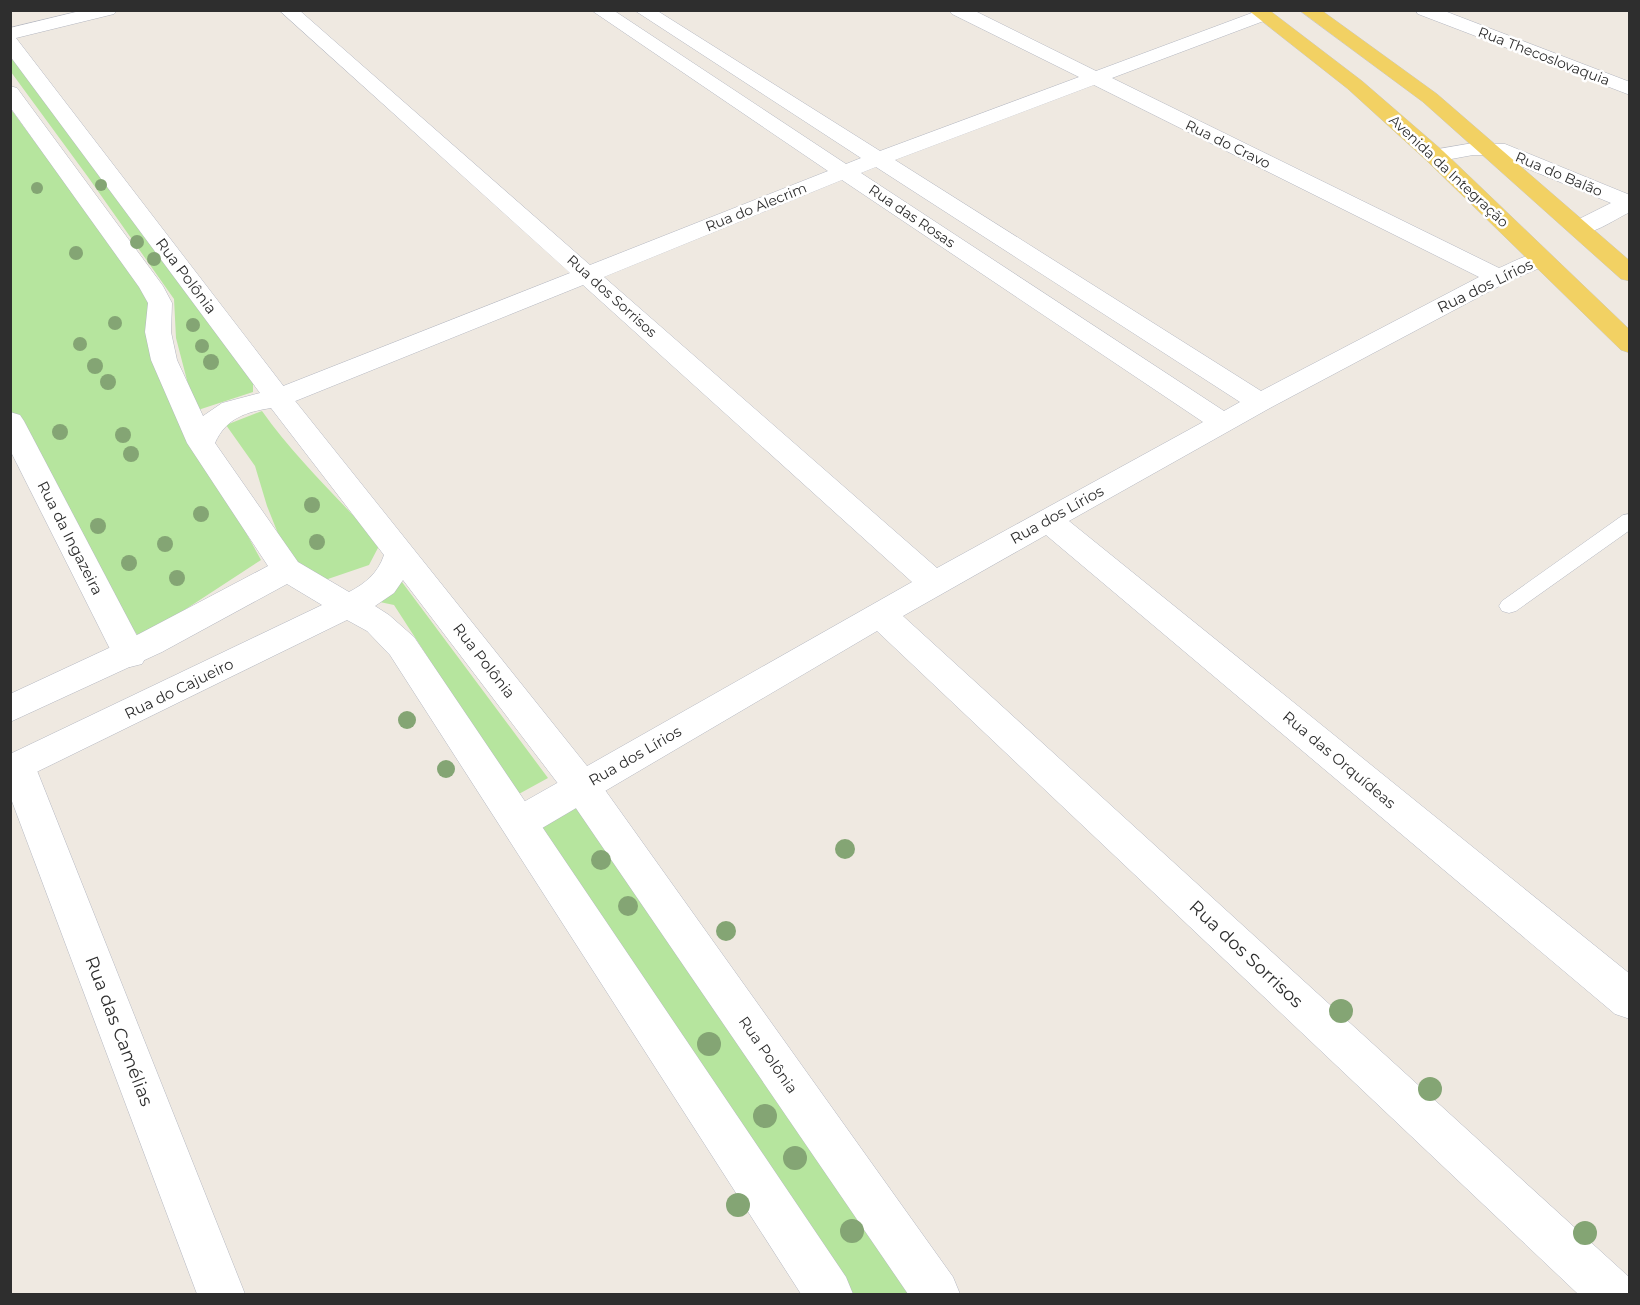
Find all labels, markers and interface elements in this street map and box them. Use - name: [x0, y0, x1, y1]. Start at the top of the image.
- street label: Rua Thecoslovaquia: [1476, 23, 1612, 89]
- street label: Avenida da Integração: [1385, 111, 1513, 231]
- street label: Rua do Cravo: [1182, 116, 1274, 172]
- street label: Rua do Balão: [1513, 148, 1606, 201]
- street label: Rua do Alecrim: [703, 178, 809, 236]
- street label: Rua das Rosas: [865, 180, 959, 252]
- street label: Rua Polônia: [152, 234, 221, 317]
- street label: Rua dos Sorrisos: [563, 251, 661, 341]
- street label: Rua dos Lírios: [1434, 254, 1536, 317]
- street label: Rua da Ingazeira: [34, 478, 107, 598]
- street label: Rua dos Lírios: [1007, 481, 1107, 548]
- street label: Rua Polônia: [449, 619, 520, 702]
- street label: Rua do Cajueiro: [121, 654, 236, 723]
- street label: Rua das Orquídeas: [1279, 707, 1400, 812]
- street label: Rua dos Lírios: [585, 721, 685, 790]
- street label: Rua dos Sorrisos: [1185, 896, 1308, 1013]
- street label: Rua das Camélias: [80, 953, 158, 1109]
- street label: Rua Polônia: [735, 1012, 802, 1097]

